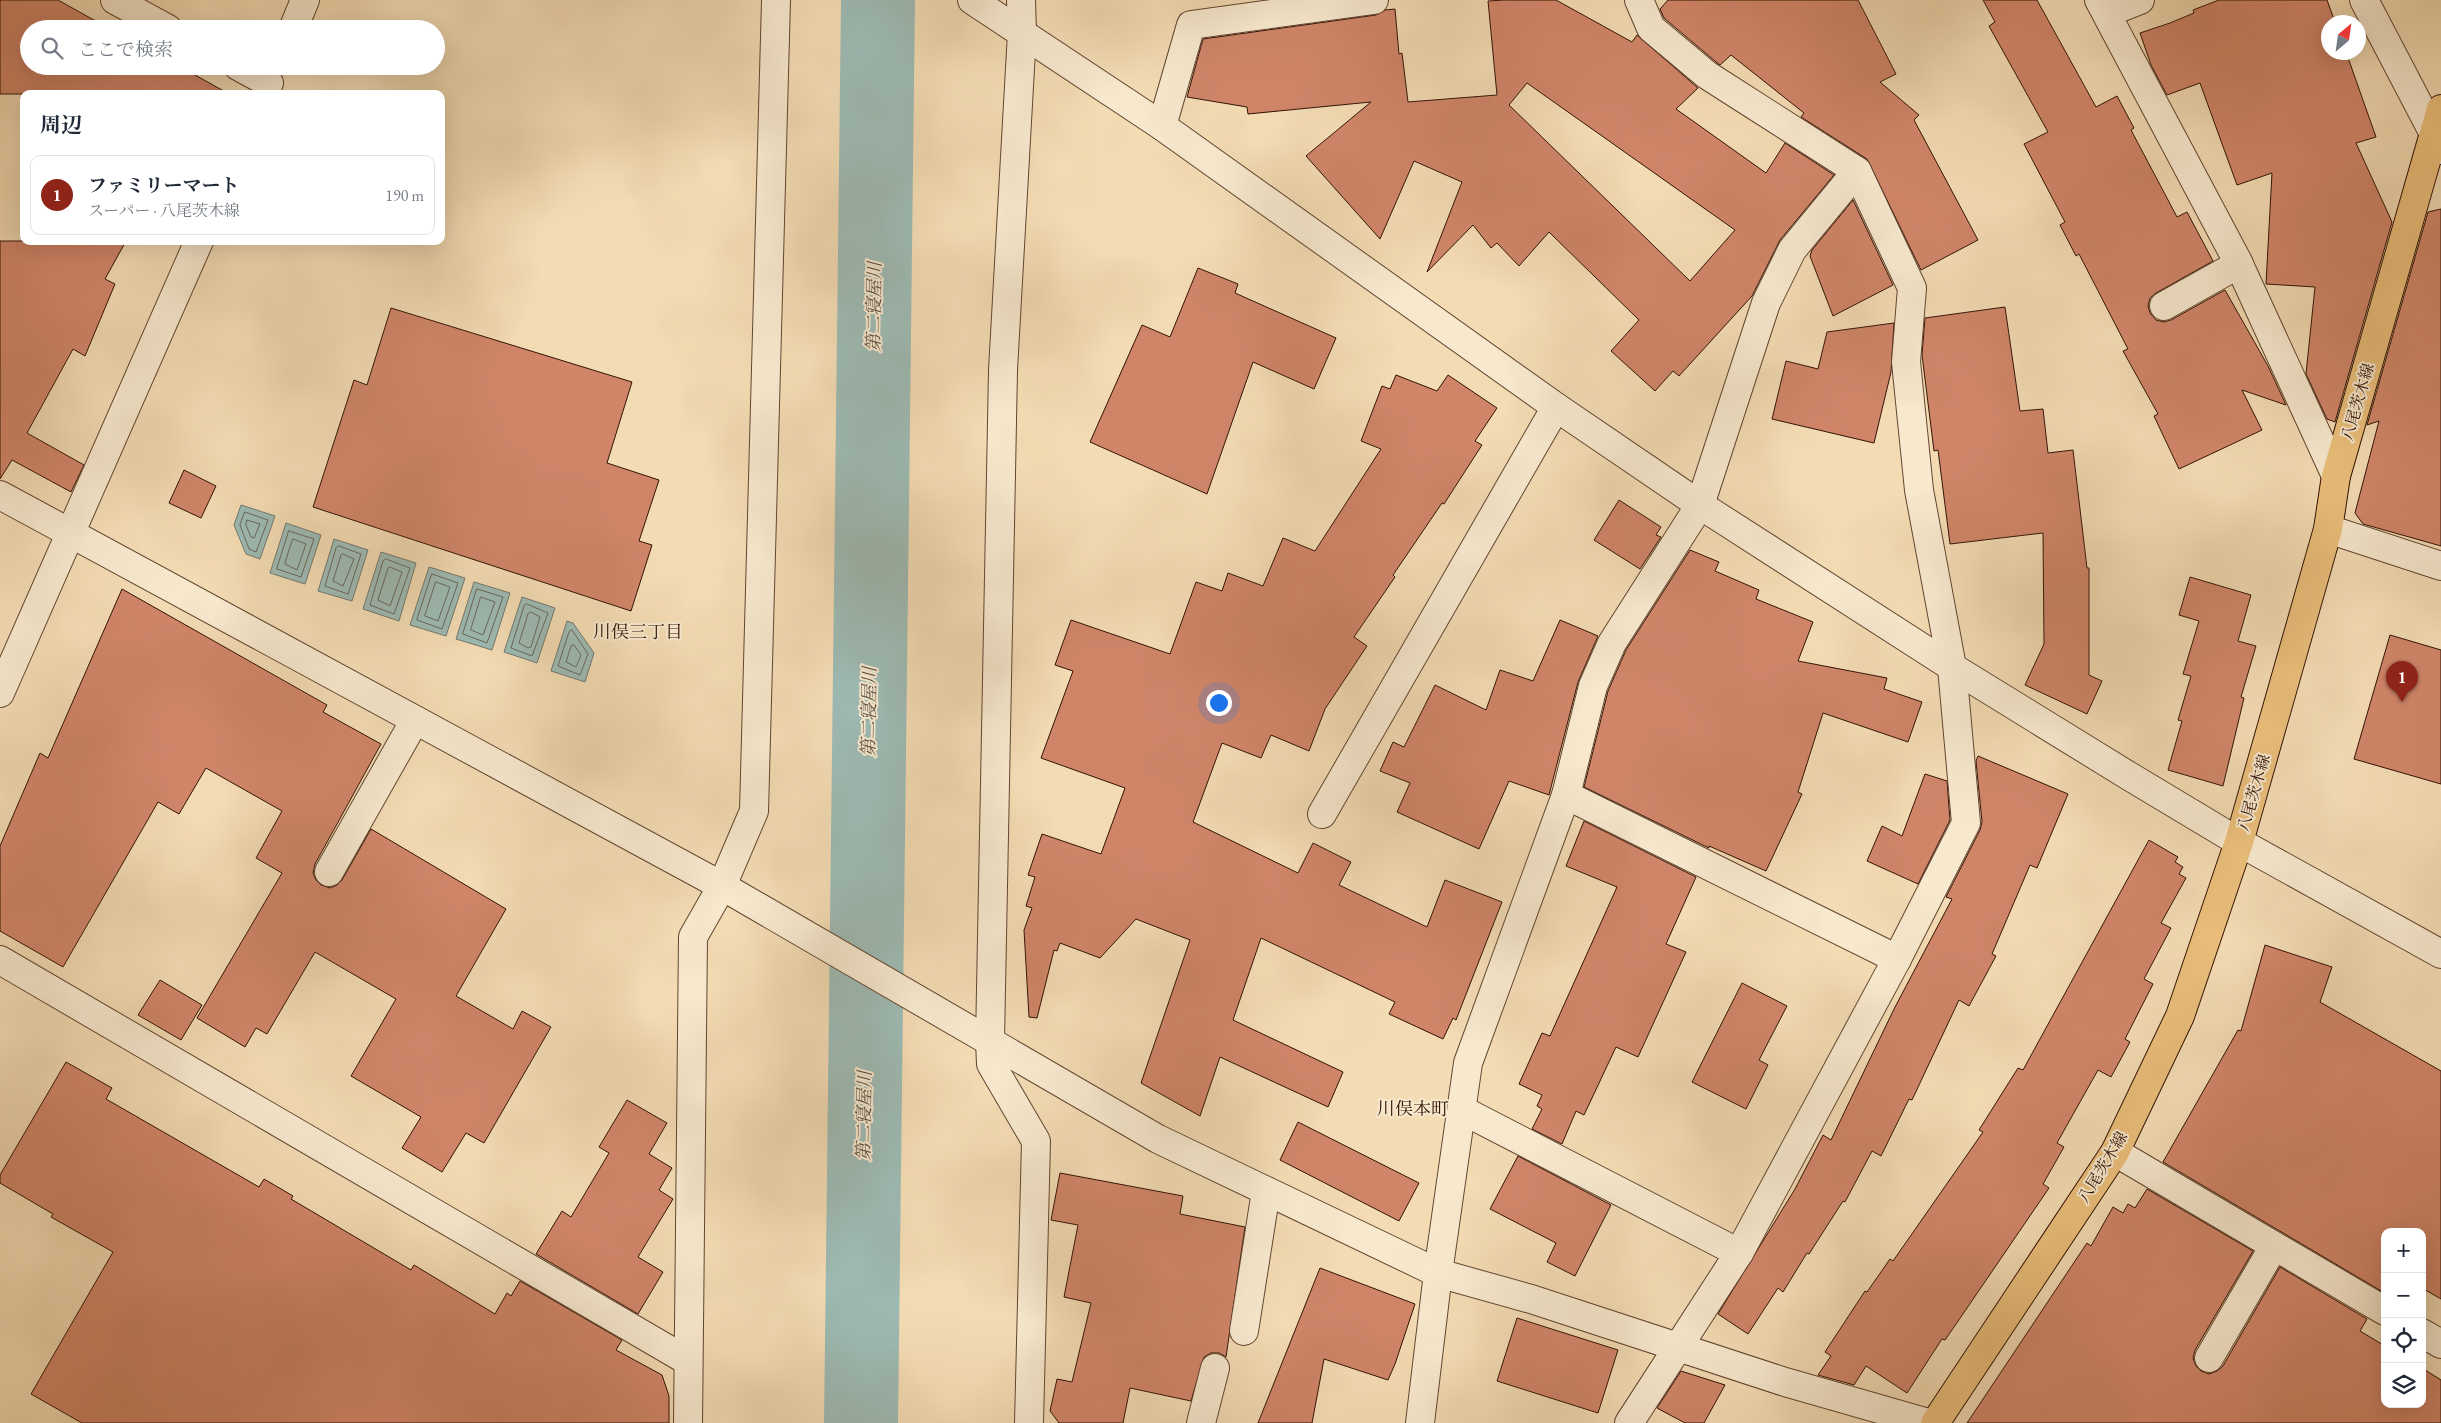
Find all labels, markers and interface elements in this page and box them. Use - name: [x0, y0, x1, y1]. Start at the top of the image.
- north arrow: [2321, 15, 2366, 60]
- search box: [20, 20, 445, 75]
- icon: search: [38, 34, 66, 62]
- text: ここで検索: [78, 37, 173, 62]
- text: 周辺: [40, 111, 82, 138]
- text: ファミリーマート: [88, 173, 240, 198]
- text: 1: [53, 185, 61, 206]
- text: 190 m: [385, 185, 424, 206]
- text: スーパー · 八尾茨木線: [88, 200, 240, 221]
- water label: 第二寝屋川: [861, 260, 886, 352]
- street label: 八尾茨木線: [2336, 361, 2379, 443]
- district label: 川俣三丁目: [593, 620, 683, 643]
- pin: 1: [2386, 661, 2418, 702]
- water label: 第二寝屋川: [856, 665, 881, 757]
- your location: [1206, 690, 1232, 716]
- street label: 八尾茨木線: [2232, 752, 2275, 834]
- water label: 第二寝屋川: [851, 1069, 876, 1161]
- district label: 川俣本町: [1377, 1097, 1449, 1120]
- street label: 八尾茨木線: [2073, 1128, 2132, 1207]
- map controls: [2381, 1228, 2426, 1408]
- button: +: [2381, 1228, 2426, 1273]
- button: −: [2381, 1273, 2426, 1318]
- button: locate: [2381, 1318, 2426, 1363]
- button: layers: [2381, 1363, 2426, 1408]

